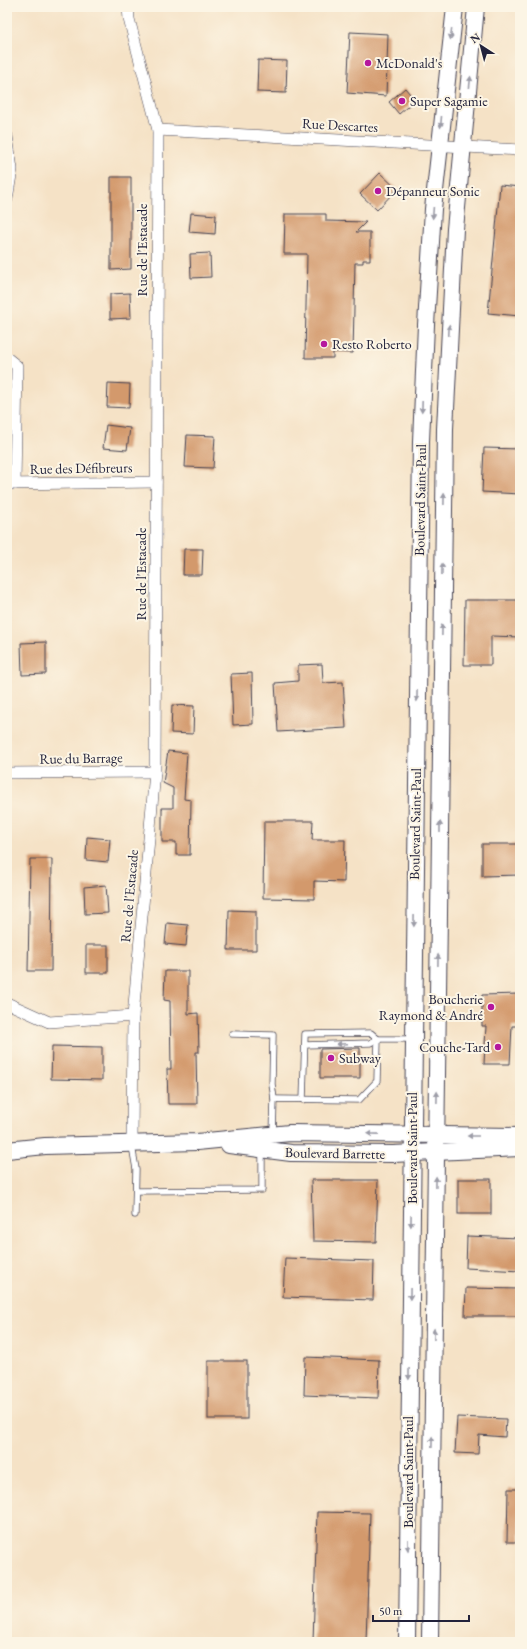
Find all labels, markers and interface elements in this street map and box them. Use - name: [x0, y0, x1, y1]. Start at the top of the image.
- north arrow: [461, 26, 501, 66]
- one-way arrow: [448, 28, 454, 40]
- text: N: [467, 30, 483, 46]
- place label: McDonald's: [376, 54, 443, 72]
- marker: McDonald's: [363, 58, 373, 68]
- one-way arrow: [466, 76, 473, 88]
- place label: Super Sagamie: [410, 92, 488, 110]
- marker: Super Sagamie: [397, 96, 407, 106]
- street label: Rue Descartes: [301, 114, 379, 136]
- one-way arrow: [438, 116, 445, 128]
- place label: Dépanneur Sonic: [386, 182, 480, 200]
- marker: Dépanneur Sonic: [373, 186, 383, 196]
- street label: Rue de l'Estacade: [133, 203, 151, 297]
- one-way arrow: [430, 207, 437, 219]
- one-way arrow: [446, 323, 452, 336]
- place label: Resto Roberto: [332, 335, 412, 353]
- marker: Resto Roberto: [319, 339, 329, 349]
- one-way arrow: [419, 401, 426, 413]
- street label: Boulevard Saint-Paul: [410, 443, 430, 556]
- street label: Rue des Défibreurs: [30, 458, 133, 478]
- one-way arrow: [441, 492, 447, 505]
- street label: Rue de l'Estacade: [132, 527, 150, 621]
- one-way arrow: [439, 562, 445, 575]
- one-way arrow: [439, 623, 445, 636]
- one-way arrow: [414, 690, 420, 703]
- street label: Rue du Barrage: [39, 748, 123, 768]
- street label: Boulevard Saint-Paul: [405, 767, 425, 880]
- one-way arrow: [437, 820, 443, 833]
- street label: Rue de l'Estacade: [116, 848, 142, 943]
- one-way arrow: [411, 915, 417, 928]
- one-way arrow: [435, 953, 441, 966]
- place label: Boucherie Raymond & André: [379, 990, 484, 1024]
- marker: Boucherie Raymond & André: [486, 1002, 496, 1012]
- place label: Couche-Tard: [419, 1038, 491, 1056]
- one-way arrow: [335, 1041, 348, 1047]
- marker: Couche-Tard: [493, 1042, 503, 1052]
- place label: Subway: [339, 1049, 382, 1067]
- marker: Subway: [326, 1053, 336, 1063]
- one-way arrow: [434, 1090, 440, 1103]
- street label: Boulevard Saint-Paul: [403, 1091, 421, 1204]
- one-way arrow: [367, 1130, 379, 1137]
- one-way arrow: [466, 1133, 479, 1139]
- street label: Boulevard Barrette: [285, 1143, 386, 1163]
- one-way arrow: [433, 1175, 439, 1188]
- one-way arrow: [408, 1215, 414, 1228]
- one-way arrow: [407, 1288, 413, 1301]
- one-way arrow: [431, 1327, 437, 1340]
- one-way arrow: [406, 1368, 412, 1381]
- street label: Boulevard Saint-Paul: [399, 1415, 417, 1528]
- one-way arrow: [429, 1435, 435, 1448]
- one-way arrow: [405, 1539, 411, 1552]
- scale bar: [373, 1597, 469, 1623]
- text: 50 m: [379, 1603, 403, 1619]

